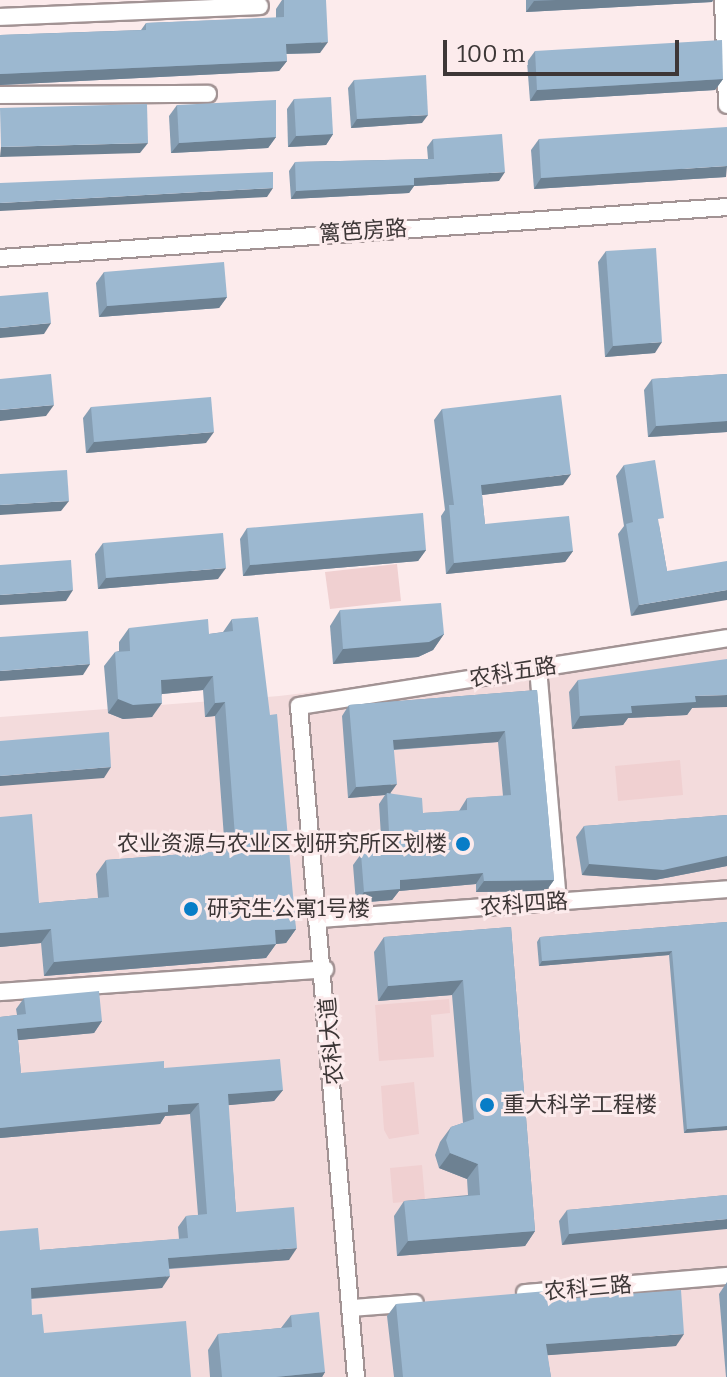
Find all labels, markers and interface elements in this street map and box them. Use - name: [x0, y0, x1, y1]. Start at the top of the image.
- scale bar: [447, 24, 683, 74]
- text: 100 m: [457, 40, 525, 68]
- street label: 篱笆房路: [318, 215, 408, 247]
- street label: 农科五路: [467, 652, 559, 692]
- place label: 农业资源与农业区划研究所区划楼: [117, 831, 447, 857]
- marker: 农业资源与农业区划研究所区划楼: [454, 835, 472, 853]
- street label: 农科四路: [479, 888, 569, 920]
- place label: 研究生公寓1号楼: [207, 896, 370, 922]
- marker: 研究生公寓1号楼: [182, 900, 200, 918]
- street label: 农科大道: [314, 996, 348, 1086]
- place label: 重大科学工程楼: [503, 1092, 657, 1118]
- marker: 重大科学工程楼: [478, 1096, 496, 1114]
- street label: 农科三路: [543, 1271, 633, 1305]

